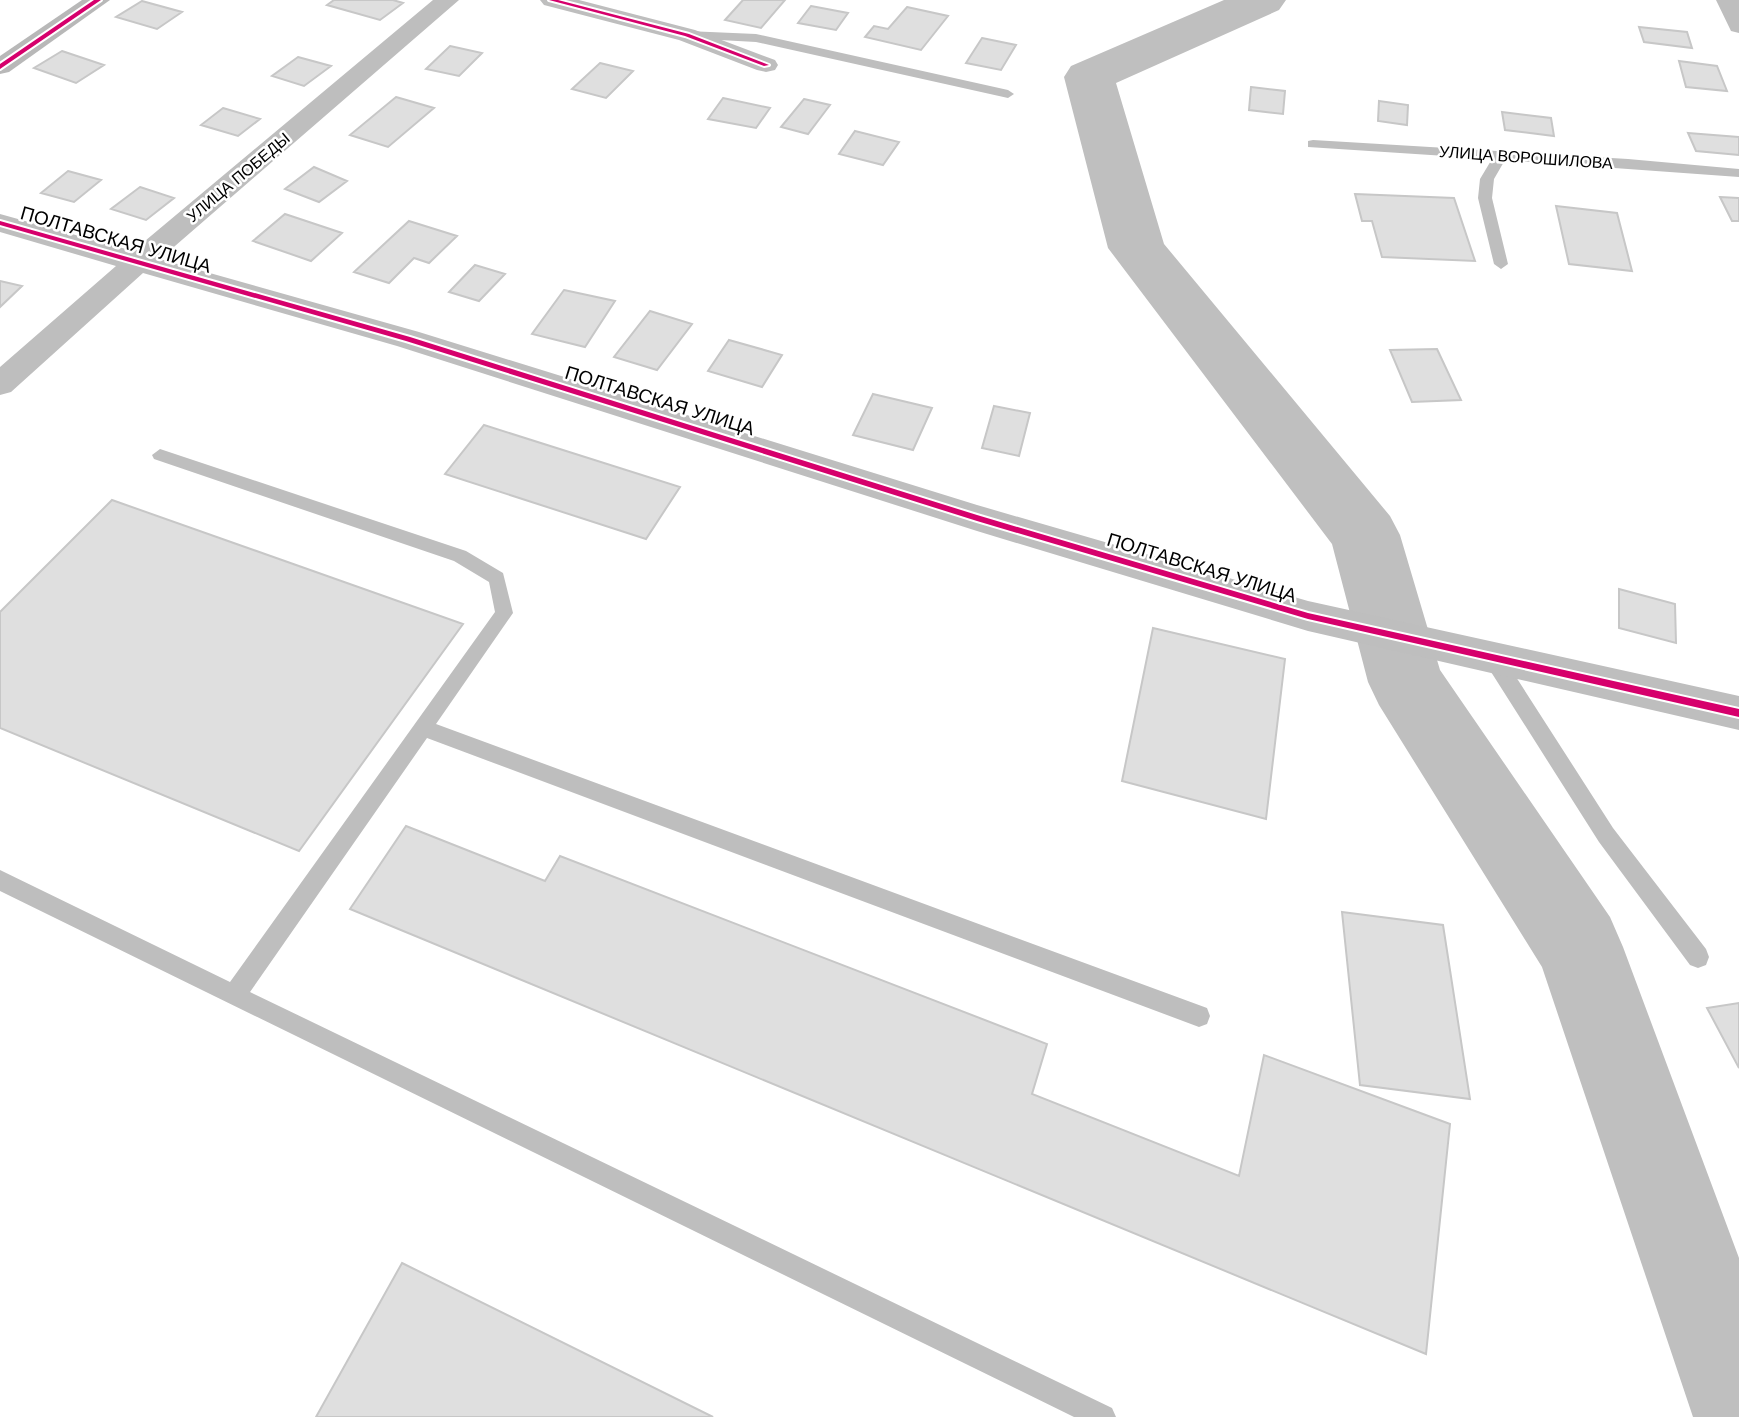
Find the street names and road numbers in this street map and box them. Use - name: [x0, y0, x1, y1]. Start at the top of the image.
- street label: УЛИЦА ПОБЕДЫ: [184, 130, 293, 225]
- street label: УЛИЦА ВОРОШИЛОВА: [1439, 143, 1614, 172]
- street label: ПОЛТАВСКАЯ УЛИЦА: [18, 202, 214, 277]
- street label: ПОЛТАВСКАЯ УЛИЦА: [563, 362, 757, 439]
- street label: ПОЛТАВСКАЯ УЛИЦА: [1105, 529, 1299, 606]

